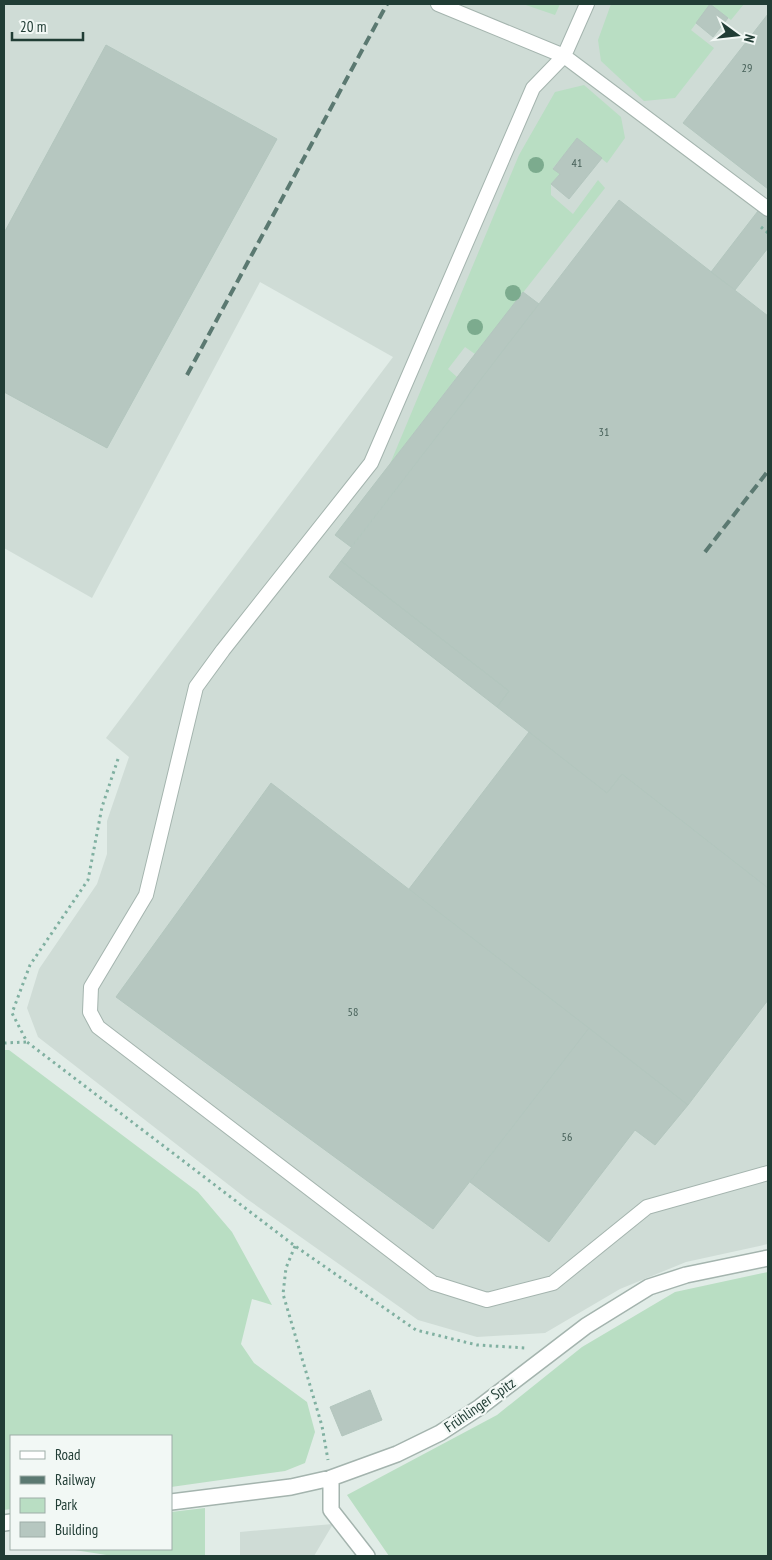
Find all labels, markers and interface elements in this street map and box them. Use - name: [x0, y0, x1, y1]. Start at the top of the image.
- scale bar: [12, 10, 84, 42]
- north arrow: [712, 10, 762, 60]
- text: 20 m: [20, 17, 46, 36]
- text: N: [740, 32, 759, 44]
- house number: 29: [742, 60, 752, 75]
- house number: 41: [572, 155, 582, 170]
- house number: 31: [599, 424, 609, 439]
- house number: 58: [348, 1004, 358, 1019]
- house number: 56: [562, 1129, 572, 1144]
- street label: Frühlinger Spitz: [440, 1373, 519, 1436]
- legend: [10, 1435, 172, 1550]
- text: Road: [55, 1445, 81, 1464]
- text: Railway: [55, 1470, 96, 1489]
- text: Park: [55, 1495, 77, 1514]
- text: Building: [55, 1520, 98, 1539]

